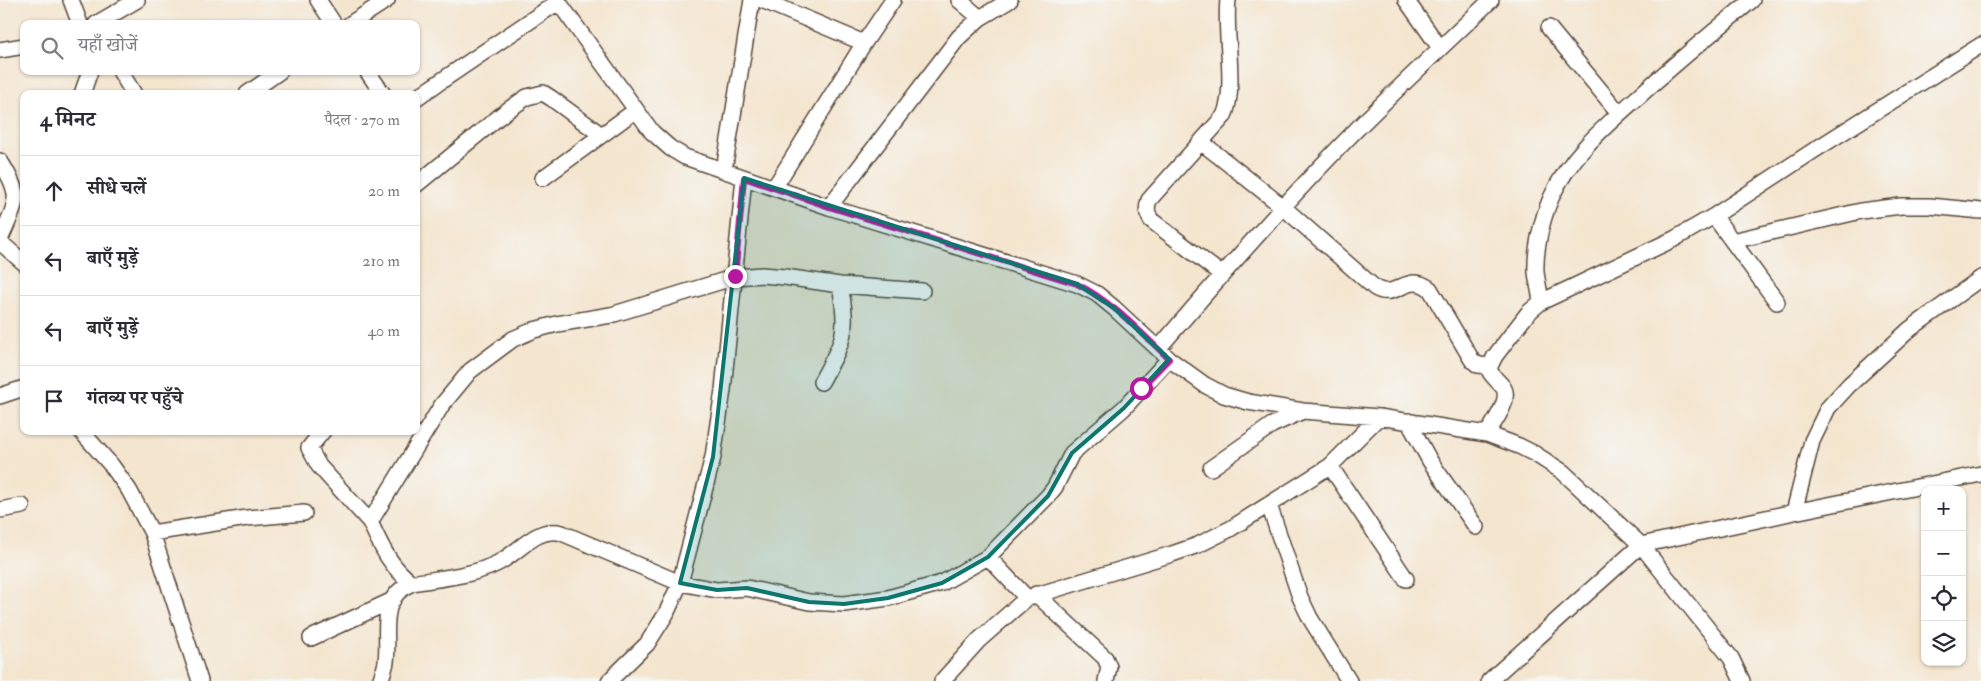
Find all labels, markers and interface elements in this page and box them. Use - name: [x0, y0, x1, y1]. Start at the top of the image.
- search box: [20, 20, 420, 75]
- text: यहाँ खोजें: [78, 33, 138, 57]
- icon: search: [38, 34, 66, 62]
- text: 4 मिनट: [40, 106, 96, 133]
- text: पैदल · 270 m: [325, 110, 400, 130]
- text: सीधे चलें: [87, 176, 146, 200]
- icon: ahead: [40, 177, 68, 205]
- text: 20 m: [368, 181, 400, 201]
- text: बाएँ मुड़ें: [87, 246, 138, 270]
- icon: left: [40, 247, 68, 275]
- text: 210 m: [362, 251, 400, 271]
- route end: [724, 265, 747, 288]
- text: बाएँ मुड़ें: [87, 316, 138, 340]
- icon: left: [40, 317, 68, 345]
- text: 40 m: [367, 321, 400, 341]
- route start: [1130, 377, 1153, 400]
- text: गंतव्य पर पहुँचे: [87, 386, 183, 410]
- icon: arrive: [40, 387, 68, 415]
- map controls: [1921, 486, 1966, 666]
- button: +: [1921, 486, 1966, 531]
- button: −: [1921, 531, 1966, 576]
- button: locate: [1921, 576, 1966, 621]
- button: layers: [1921, 621, 1966, 666]

